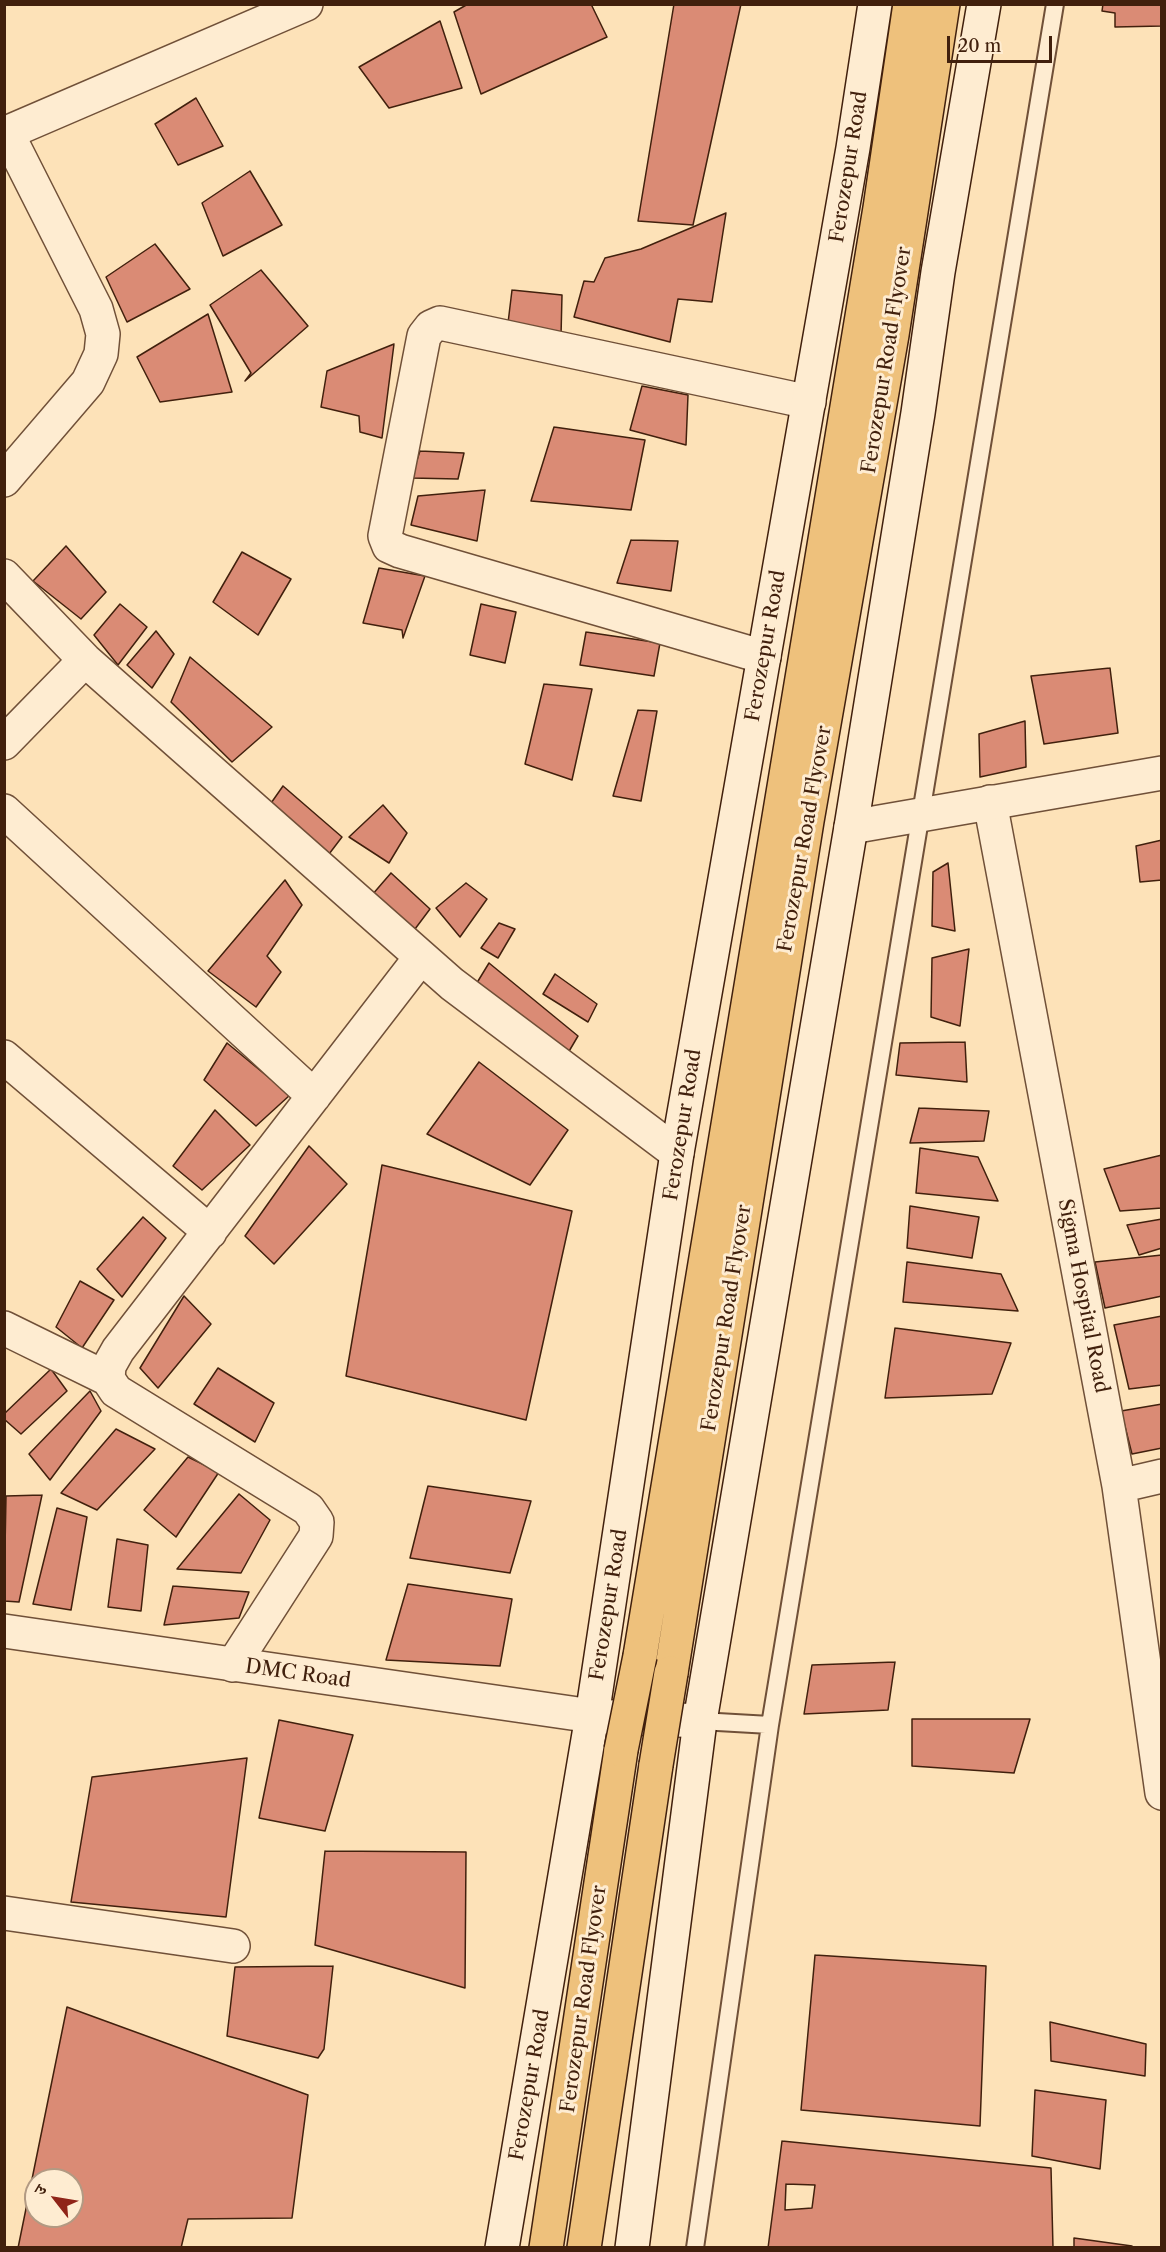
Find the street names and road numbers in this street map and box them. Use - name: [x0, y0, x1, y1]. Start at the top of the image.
- street label: Ferozepur Road: [825, 89, 873, 245]
- street label: Ferozepur Road Flyover: [857, 245, 917, 475]
- street label: Ferozepur Road: [741, 568, 791, 724]
- street label: Ferozepur Road Flyover: [773, 724, 837, 954]
- street label: Ferozepur Road: [659, 1047, 707, 1203]
- street label: Sigma Hospital Road: [1052, 1197, 1114, 1395]
- street label: Ferozepur Road Flyover: [697, 1203, 757, 1433]
- street label: Ferozepur Road: [585, 1527, 633, 1683]
- street label: DMC Road: [244, 1655, 352, 1693]
- street label: Ferozepur Road Flyover: [556, 1884, 612, 2114]
- street label: Ferozepur Road: [505, 2007, 555, 2163]

